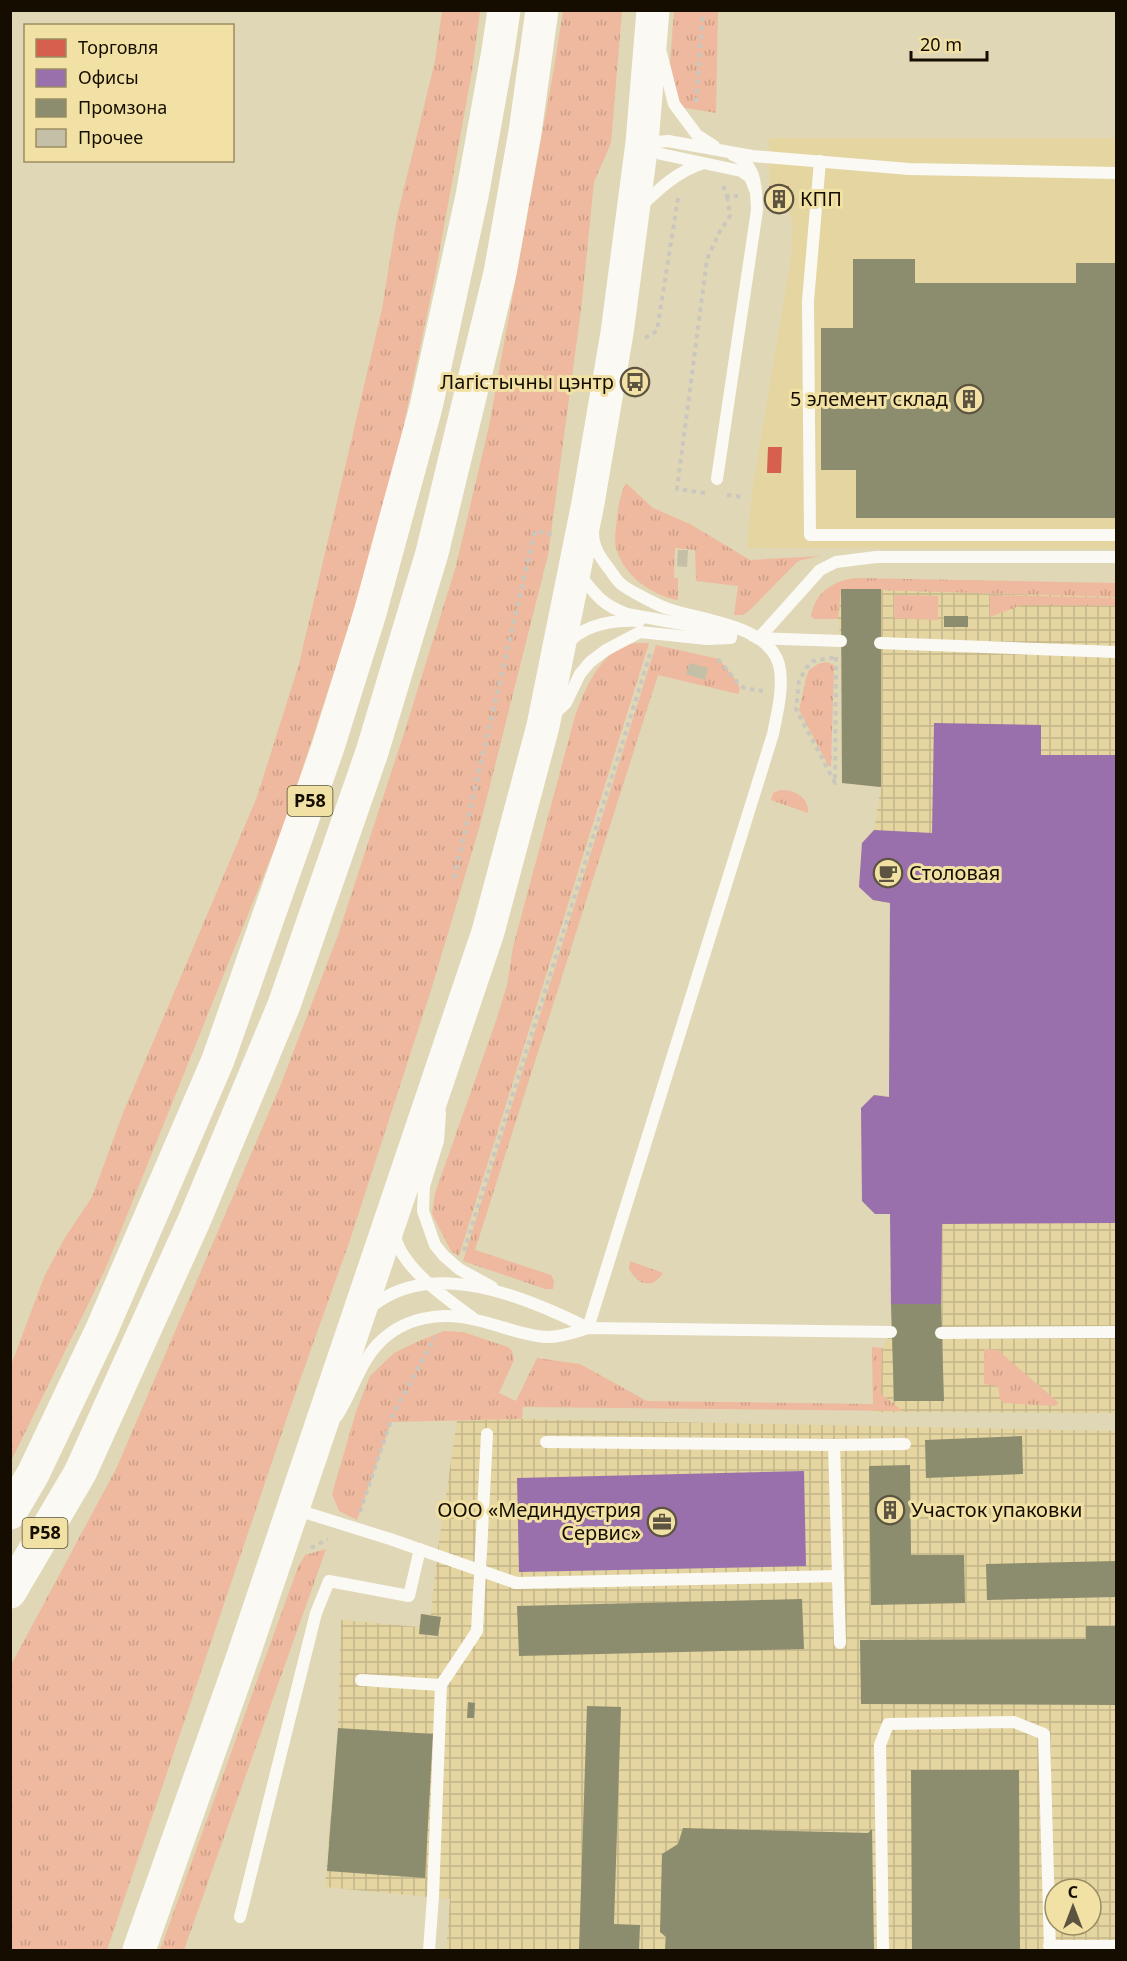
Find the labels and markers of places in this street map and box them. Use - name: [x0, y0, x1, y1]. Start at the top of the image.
- building icon: КПП: [763, 183, 795, 215]
- place label: КПП: [800, 185, 842, 212]
- bus stop icon: Лагістычны цэнтр: [619, 366, 651, 398]
- place label: Лагістычны цэнтр: [440, 368, 614, 395]
- building icon: 5 элемент склад: [953, 383, 985, 415]
- place label: 5 элемент склад: [790, 385, 948, 412]
- cafe icon: Столовая: [872, 857, 904, 889]
- place label: Столовая: [909, 859, 1000, 886]
- building icon: Участок упаковки: [874, 1494, 906, 1526]
- place label: ООО «Мединдустрия Сервис»: [437, 1496, 641, 1546]
- place label: Участок упаковки: [911, 1496, 1082, 1523]
- office icon: ООО «Мединдустрия Сервис»: [646, 1506, 678, 1538]

